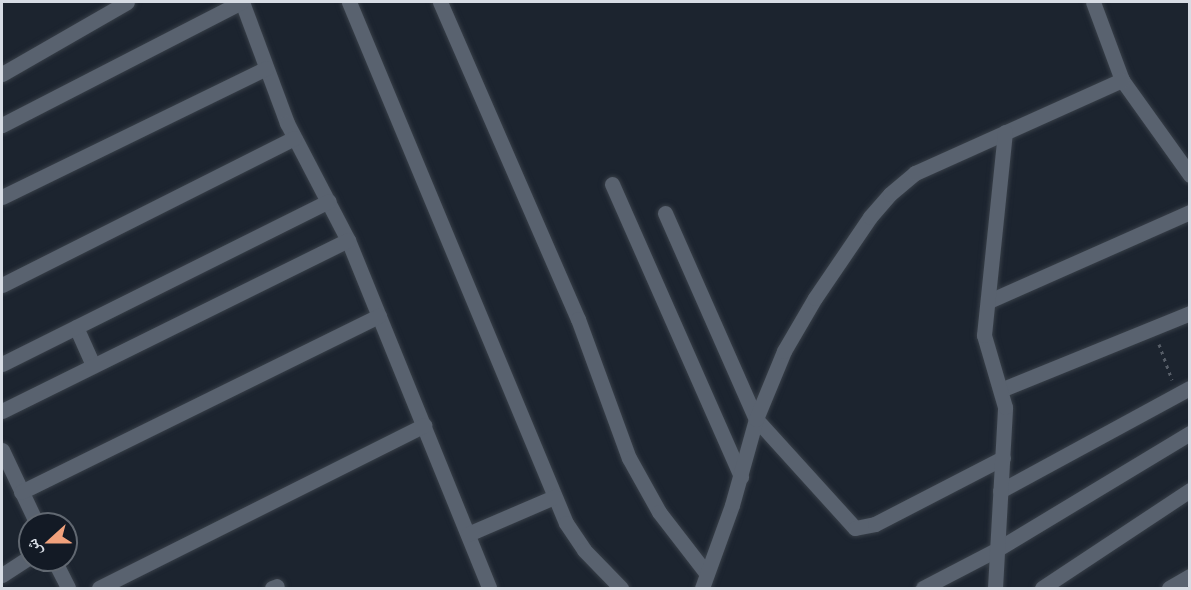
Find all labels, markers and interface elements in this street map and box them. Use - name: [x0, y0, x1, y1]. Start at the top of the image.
- north arrow: [18, 512, 78, 572]
- text: ش: [20, 536, 46, 560]

